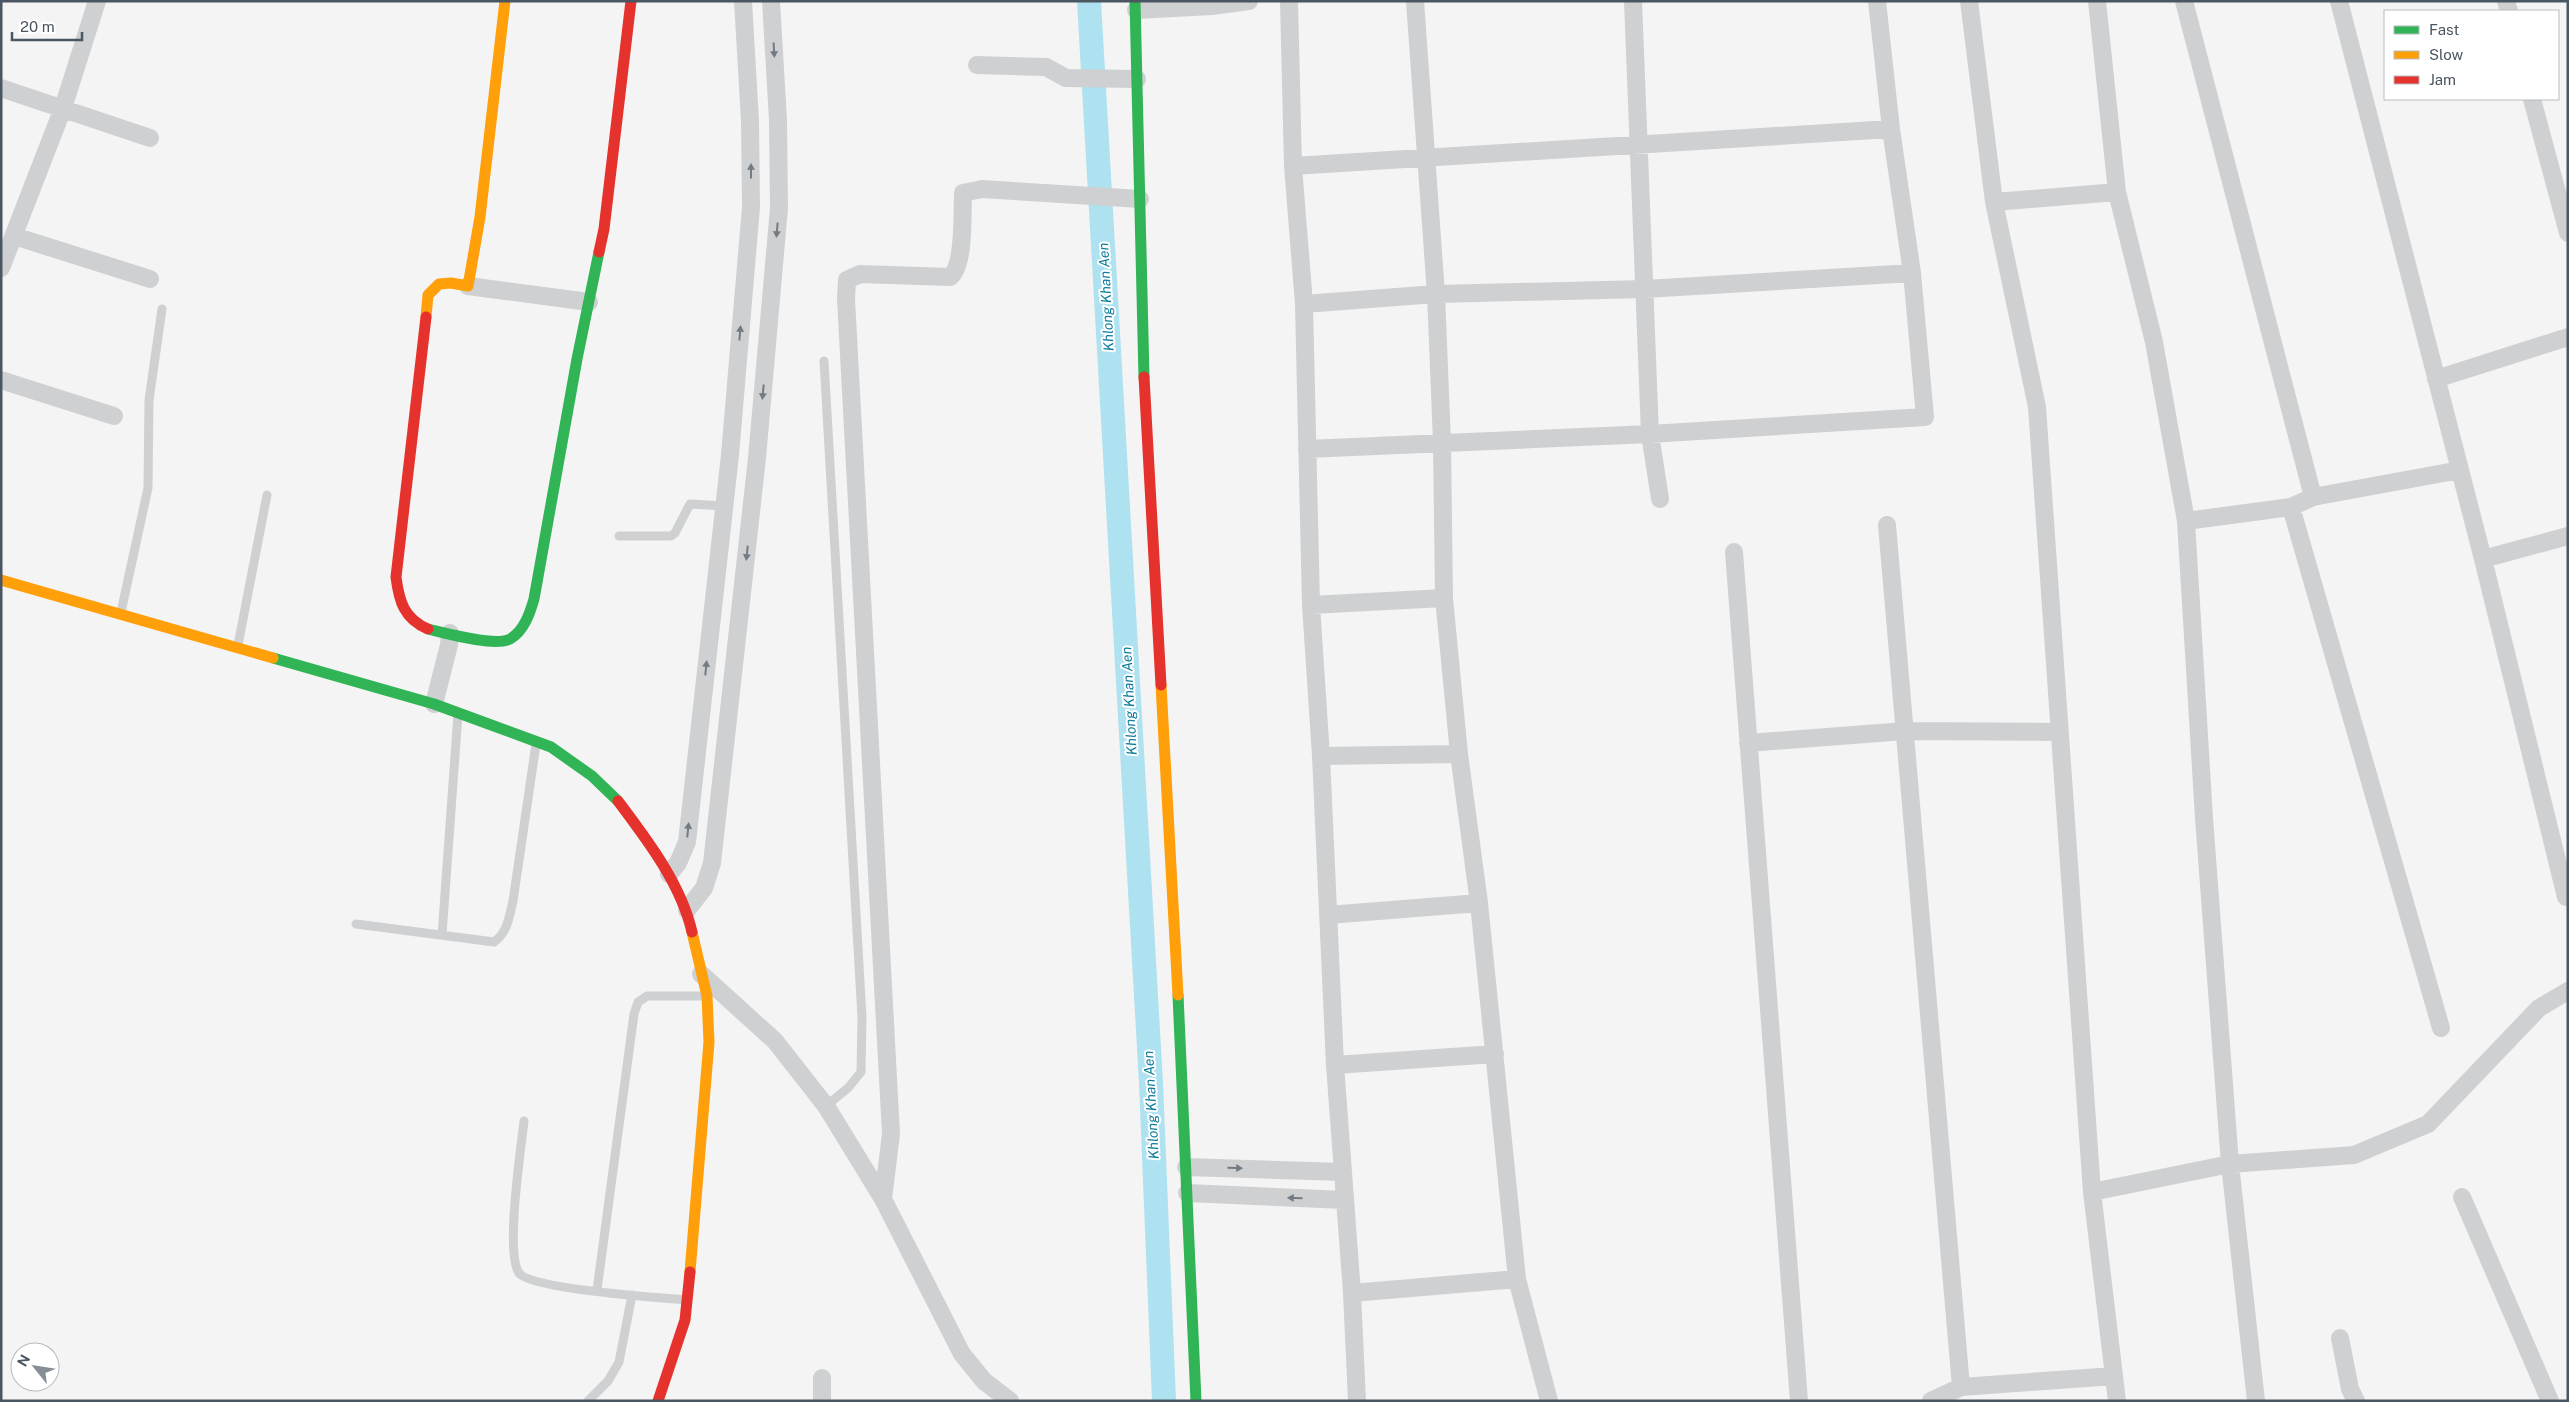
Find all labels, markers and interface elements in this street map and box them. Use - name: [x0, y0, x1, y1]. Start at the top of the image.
- scale bar: [12, 10, 82, 42]
- legend: [2384, 10, 2559, 100]
- text: 20 m: [20, 18, 55, 35]
- text: Fast: [2429, 21, 2459, 38]
- one-way arrow: [770, 42, 778, 58]
- text: Slow: [2429, 46, 2464, 63]
- text: Jam: [2429, 71, 2456, 88]
- one-way arrow: [747, 162, 755, 178]
- one-way arrow: [773, 222, 781, 238]
- water label: Khlong Khan Aen: [1095, 242, 1117, 352]
- one-way arrow: [736, 324, 744, 340]
- one-way arrow: [759, 384, 767, 400]
- one-way arrow: [743, 546, 751, 562]
- water label: Khlong Khan Aen: [1118, 646, 1140, 756]
- one-way arrow: [702, 660, 710, 676]
- one-way arrow: [684, 822, 692, 838]
- water label: Khlong Khan Aen: [1140, 1050, 1162, 1160]
- one-way arrow: [1227, 1164, 1243, 1172]
- one-way arrow: [1287, 1193, 1303, 1201]
- north arrow: [10, 1342, 60, 1392]
- text: N: [14, 1352, 33, 1369]

